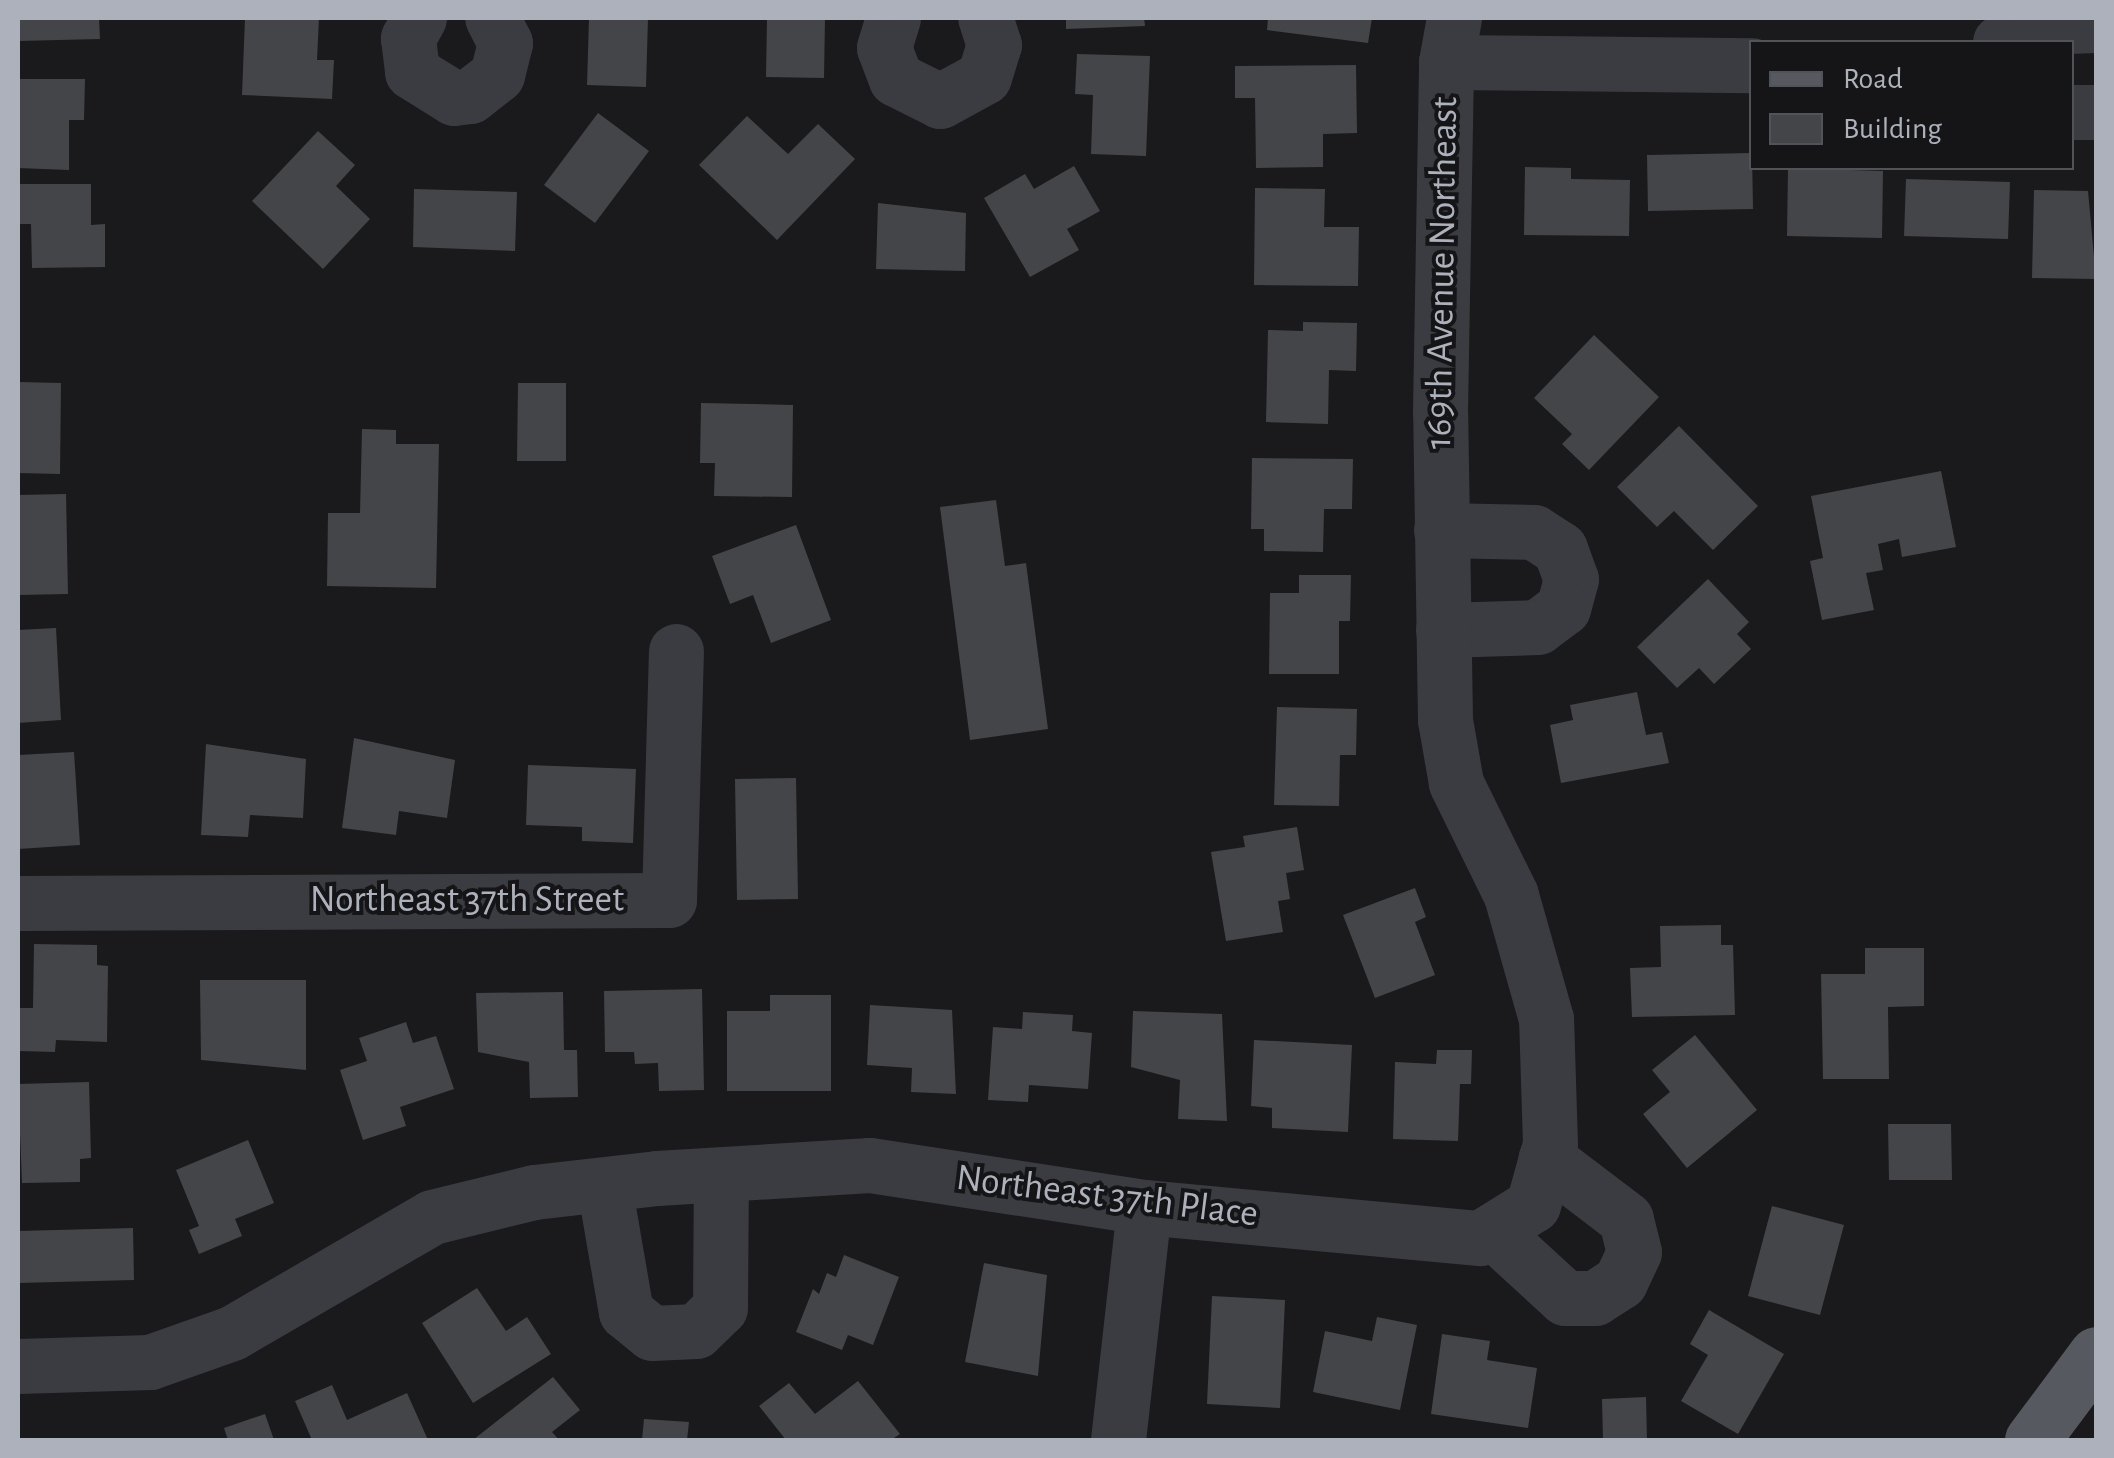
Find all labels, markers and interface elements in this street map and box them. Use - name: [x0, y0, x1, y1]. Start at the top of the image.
- legend: [1749, 40, 2074, 170]
- text: Road: [1843, 64, 1903, 94]
- street label: 169th Avenue Northeast: [1417, 96, 1469, 450]
- text: Building: [1843, 114, 1942, 144]
- street label: Northeast 37th Street: [310, 878, 624, 924]
- street label: Northeast 37th Place: [954, 1156, 1260, 1238]

